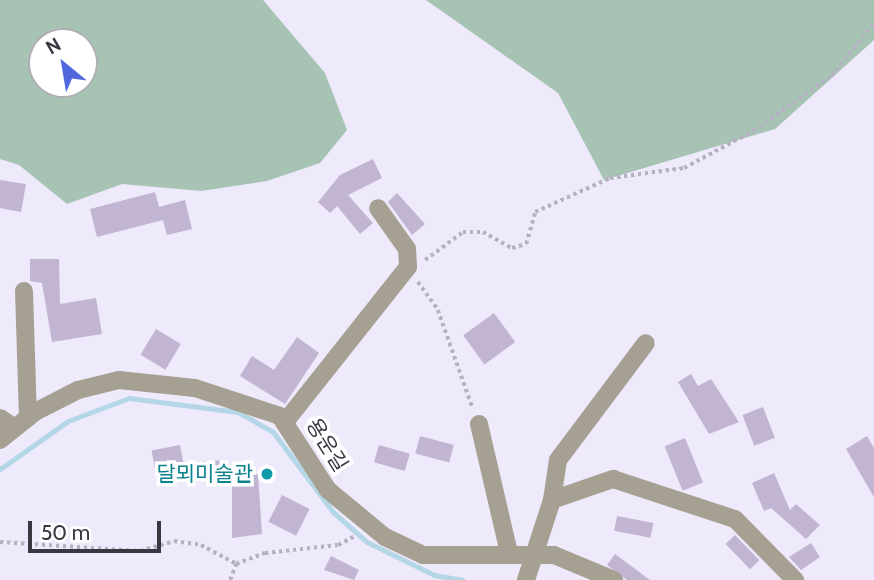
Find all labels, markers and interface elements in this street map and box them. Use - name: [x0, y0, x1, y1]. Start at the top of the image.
- north arrow: [28, 28, 98, 98]
- text: N: [42, 33, 65, 59]
- street label: 용운길: [301, 414, 353, 476]
- place label: 달뫼미술관: [156, 461, 253, 487]
- marker: 달뫼미술관: [259, 466, 275, 482]
- scale bar: [32, 506, 164, 550]
- text: 50 m: [41, 520, 90, 545]

